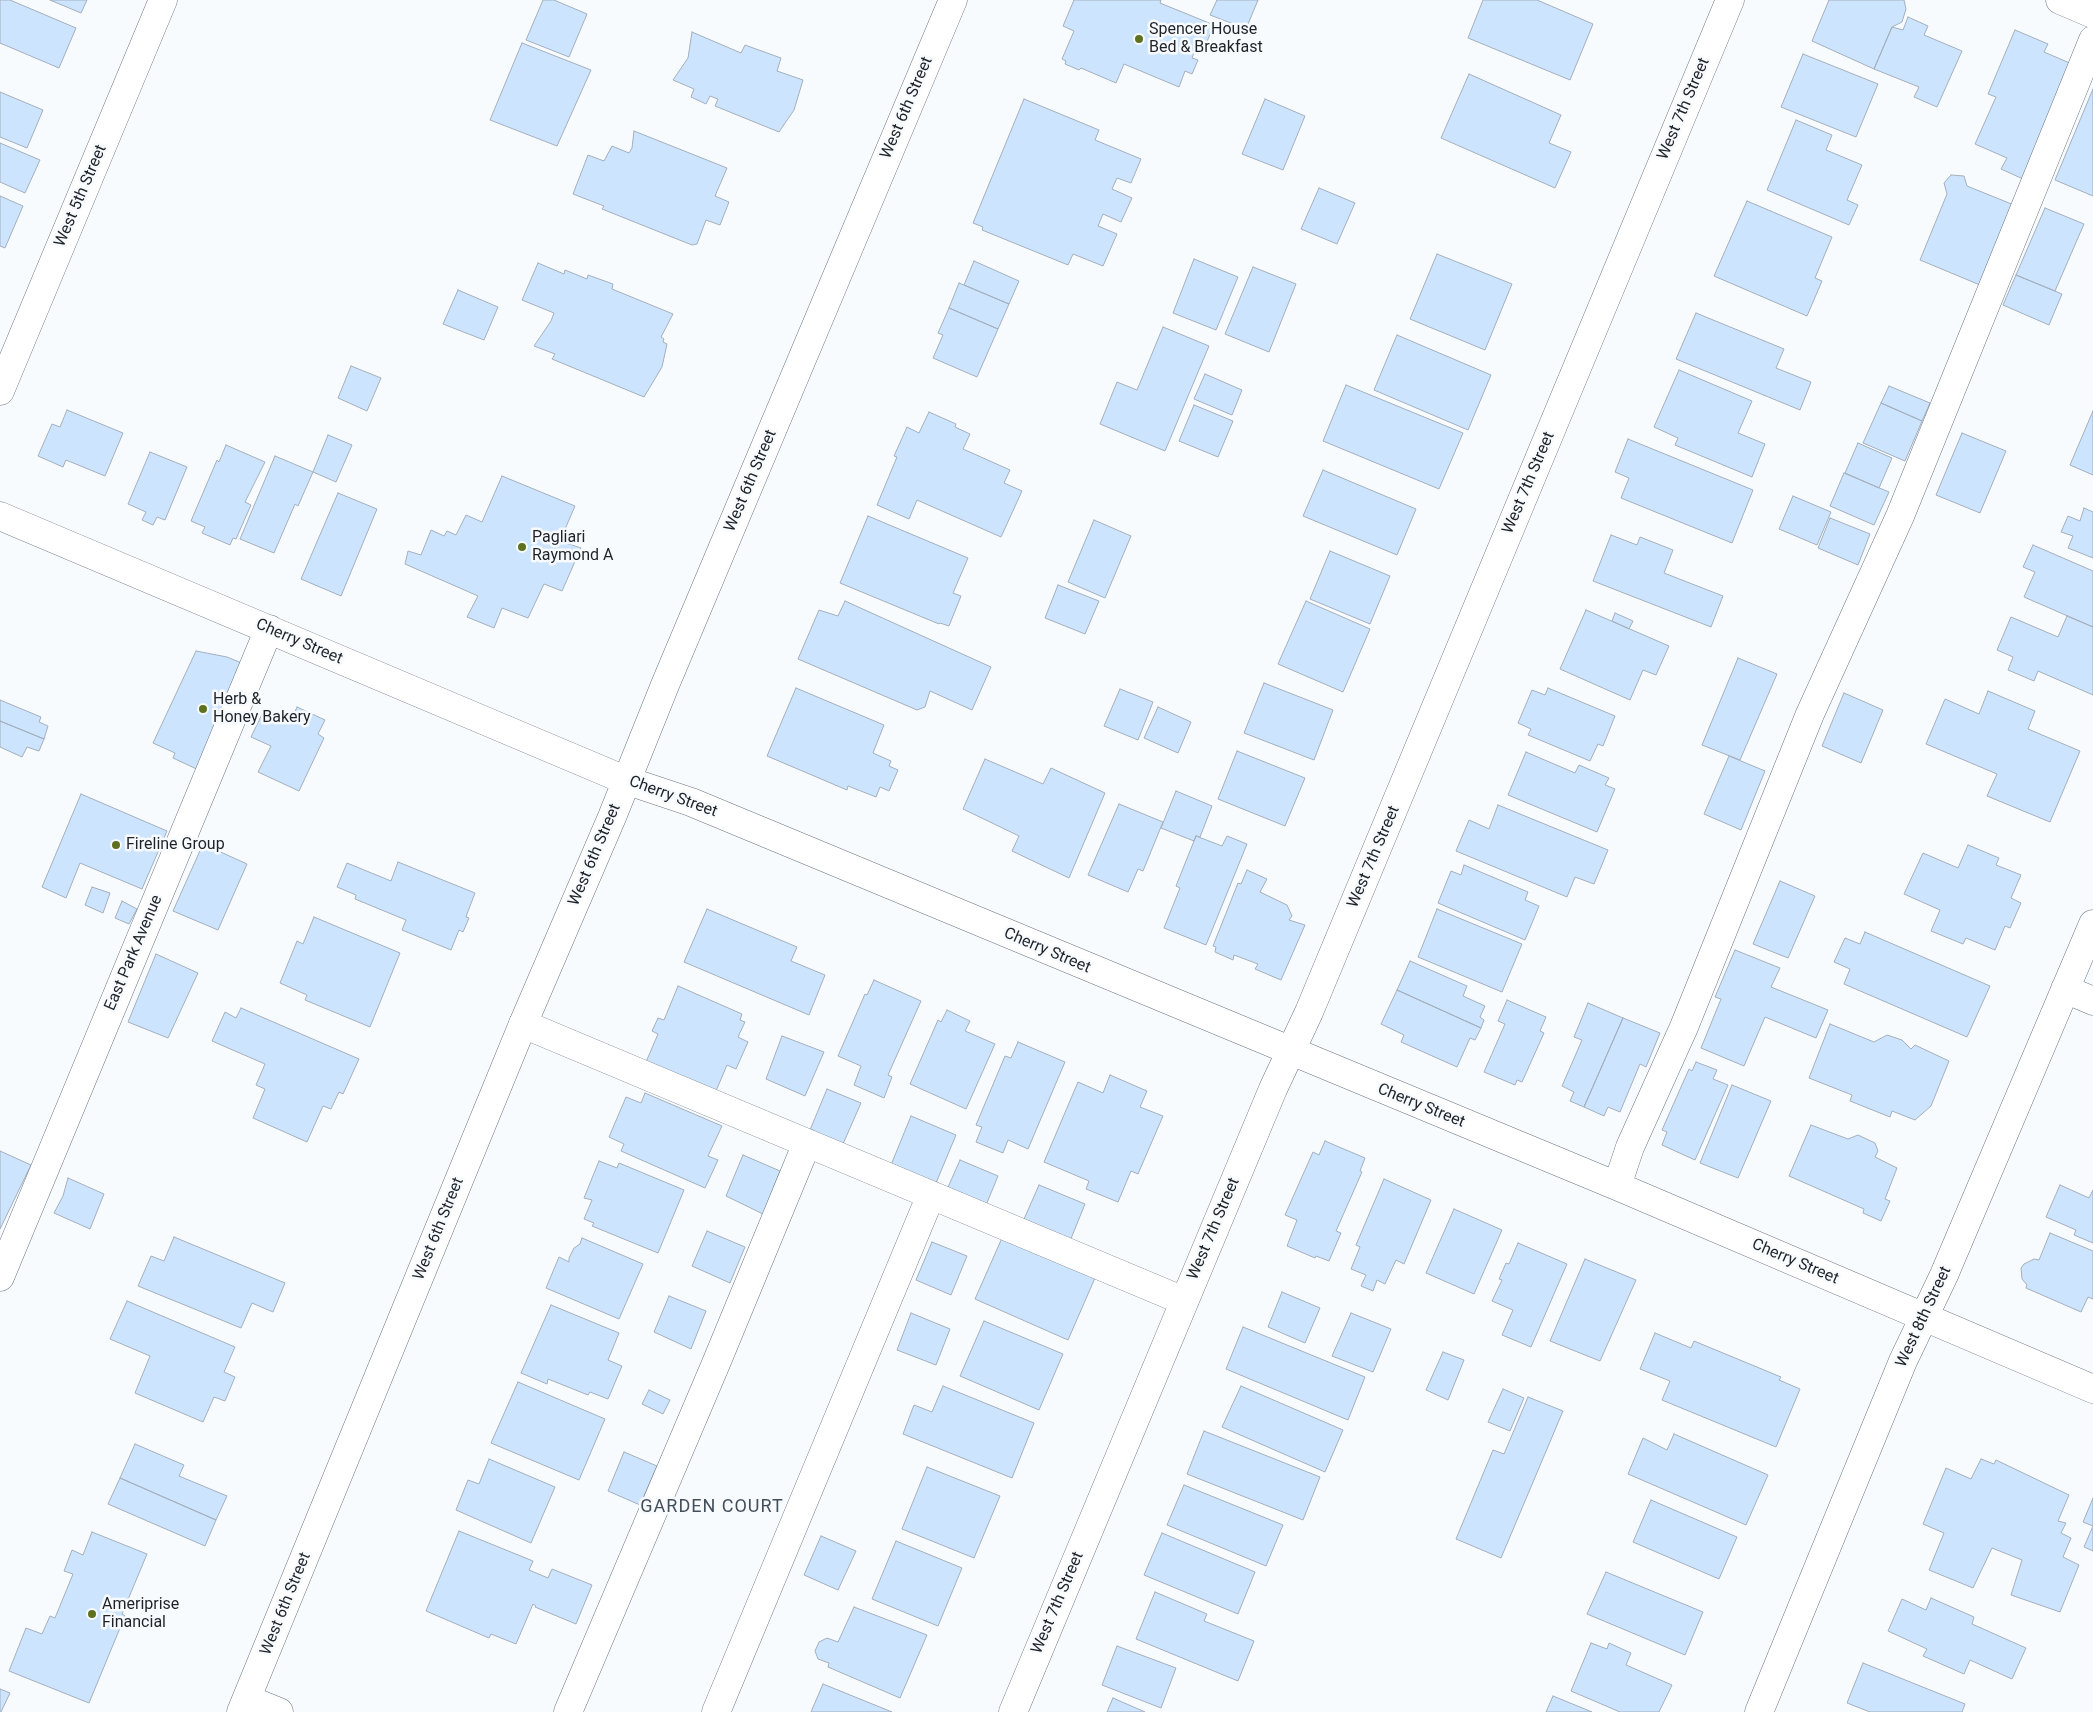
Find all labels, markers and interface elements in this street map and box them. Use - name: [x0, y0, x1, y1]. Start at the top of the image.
- place label: Spencer House Bed & Breakfast: [1149, 20, 1263, 58]
- marker: Spencer House Bed & Breakfast: [1133, 33, 1145, 45]
- street label: West 6th Street: [877, 54, 937, 162]
- street label: West 7th Street: [1654, 55, 1714, 163]
- street label: West 5th Street: [51, 142, 111, 250]
- street label: West 6th Street: [721, 427, 781, 535]
- street label: West 7th Street: [1499, 429, 1559, 537]
- place label: Pagliari Raymond A: [532, 528, 613, 566]
- marker: Pagliari Raymond A: [516, 541, 528, 553]
- street label: Cherry Street: [253, 615, 345, 669]
- place label: Herb & Honey Bakery: [213, 690, 311, 728]
- marker: Herb & Honey Bakery: [197, 703, 209, 715]
- street label: Cherry Street: [626, 772, 720, 822]
- street label: West 6th Street: [565, 801, 625, 909]
- street label: West 7th Street: [1344, 803, 1404, 911]
- place label: Fireline Group: [126, 835, 225, 855]
- marker: Fireline Group: [110, 839, 122, 851]
- street label: East Park Avenue: [101, 892, 167, 1014]
- street label: Cherry Street: [1001, 924, 1093, 978]
- street label: Cherry Street: [1375, 1080, 1467, 1132]
- street label: West 6th Street: [410, 1175, 468, 1283]
- street label: West 7th Street: [1184, 1175, 1244, 1283]
- street label: Cherry Street: [1749, 1235, 1841, 1289]
- street label: West 8th Street: [1892, 1263, 1956, 1371]
- district label: GARDEN COURT: [639, 1496, 785, 1518]
- street label: West 7th Street: [1028, 1549, 1088, 1657]
- street label: West 6th Street: [257, 1550, 315, 1658]
- place label: Ameriprise Financial: [102, 1595, 179, 1633]
- marker: Ameriprise Financial: [86, 1608, 98, 1620]

